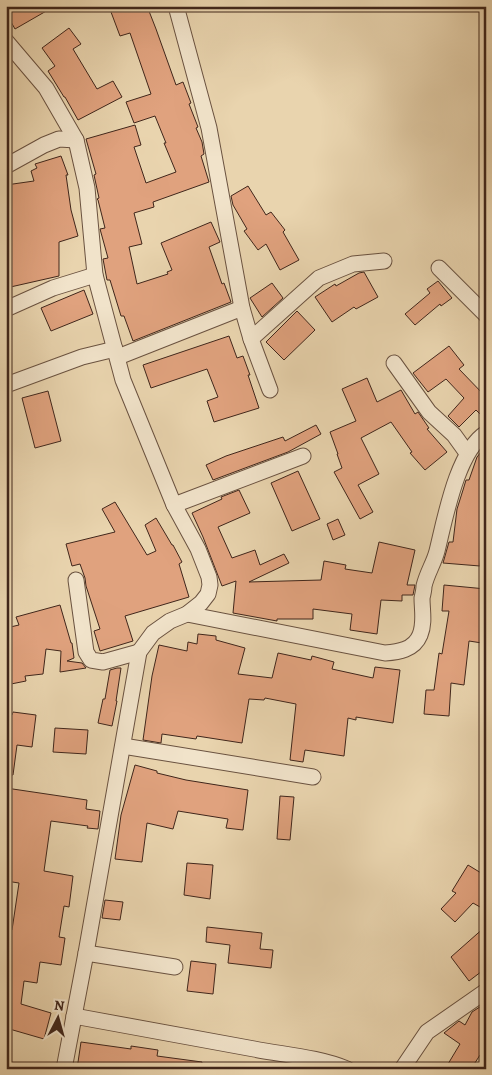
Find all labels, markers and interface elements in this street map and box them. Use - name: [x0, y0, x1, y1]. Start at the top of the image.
- north arrow: [32, 992, 82, 1042]
- text: N: [53, 996, 65, 1016]

